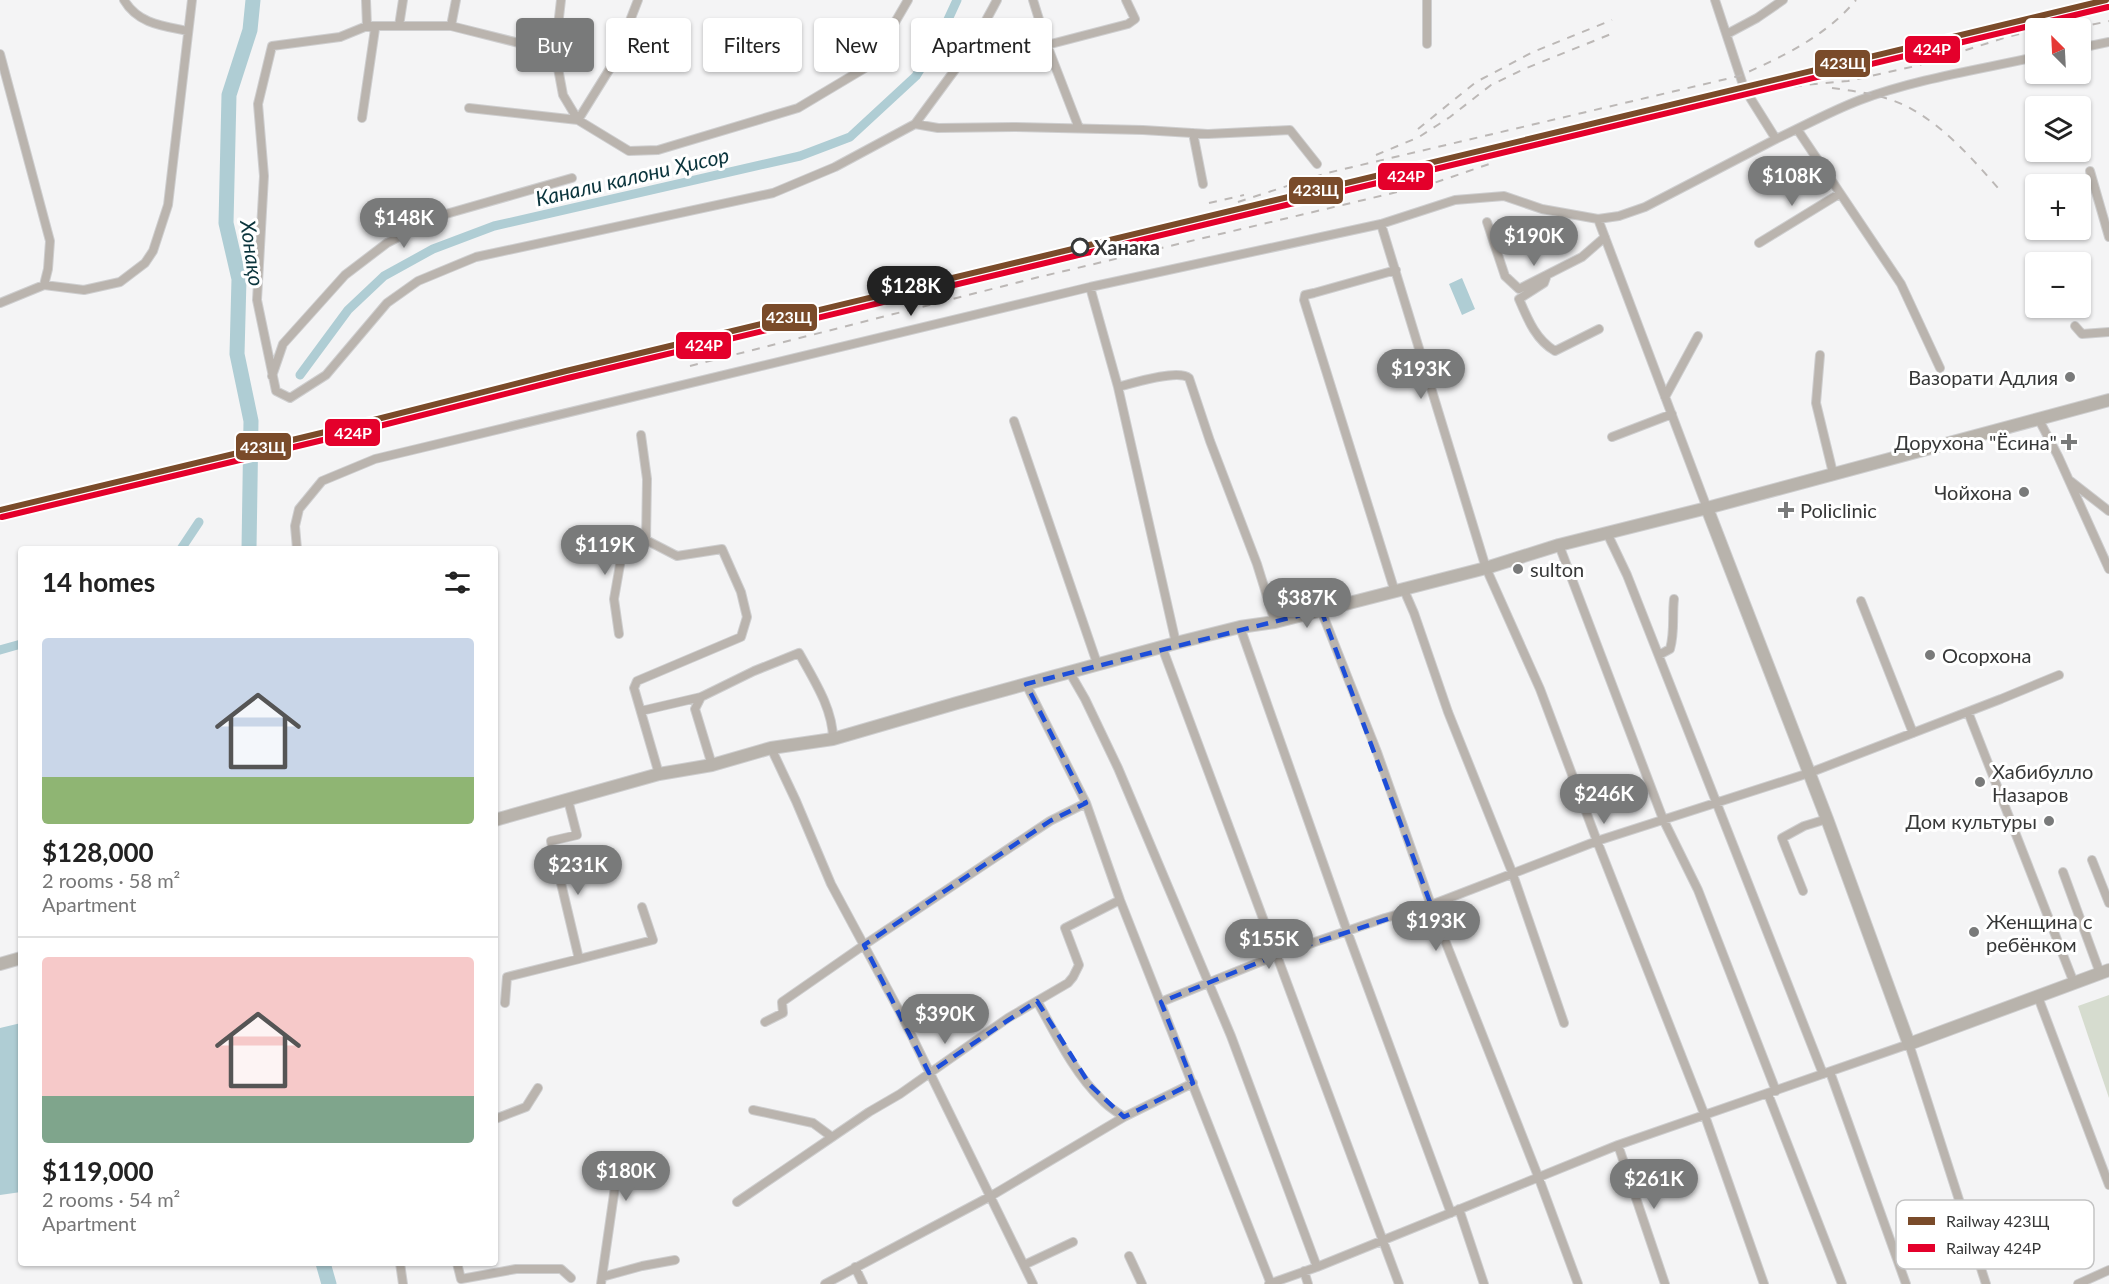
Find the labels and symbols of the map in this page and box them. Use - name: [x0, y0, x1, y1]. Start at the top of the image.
- north arrow: [2025, 18, 2091, 84]
- line badge: 424Р: [1904, 35, 1961, 64]
- text: 424Р: [1913, 39, 1951, 58]
- line badge: 423Щ: [1814, 49, 1871, 78]
- text: 423Щ: [1820, 53, 1866, 72]
- water label: Канали калони Ҳисор: [533, 142, 731, 210]
- pin: $108K: [1750, 156, 1834, 207]
- line badge: 424Р: [1377, 162, 1434, 191]
- text: 424Р: [1387, 166, 1425, 185]
- line badge: 423Щ: [1288, 176, 1344, 205]
- text: 423Щ: [1293, 180, 1339, 199]
- pin: $148K: [362, 198, 446, 249]
- pin: $190K: [1492, 216, 1576, 267]
- water label: Хонақо: [236, 217, 270, 288]
- place label: Ханака: [1094, 235, 1160, 259]
- marker: Ханака: [1071, 238, 1089, 256]
- pin: $128K: [869, 266, 953, 317]
- line badge: 423Щ: [761, 303, 818, 332]
- text: 423Щ: [766, 307, 812, 326]
- line badge: 424Р: [675, 331, 732, 360]
- text: 424Р: [685, 335, 723, 354]
- pin: $193K: [1379, 349, 1463, 400]
- place label: Вазорати Адлия: [1908, 365, 2058, 389]
- marker: Вазорати Адлия: [2063, 370, 2077, 384]
- line badge: 424Р: [324, 418, 381, 447]
- text: 424Р: [334, 423, 372, 442]
- place label: Дорухона "Ёсина": [1894, 430, 2057, 454]
- line badge: 423Щ: [235, 432, 292, 461]
- marker: Дорухона "Ёсина": [2062, 435, 2076, 449]
- text: 423Щ: [240, 437, 286, 456]
- place label: Чойхона: [1934, 480, 2012, 504]
- marker: Чойхона: [2017, 485, 2031, 499]
- place label: Policlinic: [1800, 498, 1877, 522]
- marker: Policlinic: [1777, 501, 1795, 519]
- pin: $119K: [563, 525, 647, 576]
- place label: sulton: [1530, 557, 1584, 581]
- marker: sulton: [1511, 562, 1525, 576]
- pin: $387K: [1265, 578, 1349, 629]
- place label: Осорхона: [1942, 643, 2031, 667]
- marker: Осорхона: [1923, 648, 1937, 662]
- place label: Хабибулло Назаров: [1992, 759, 2093, 806]
- pin: $246K: [1562, 774, 1646, 825]
- marker: Хабибулло Назаров: [1973, 775, 1987, 789]
- place label: Дом культуры: [1906, 809, 2037, 833]
- marker: Дом культуры: [2042, 814, 2056, 828]
- pin: $231K: [536, 845, 620, 896]
- pin: $193K: [1394, 901, 1478, 952]
- place label: Женщина с ребёнком: [1986, 909, 2093, 956]
- pin: $155K: [1227, 919, 1311, 970]
- marker: Женщина с ребёнком: [1967, 925, 1981, 939]
- pin: $390K: [903, 994, 987, 1045]
- pin: $180K: [584, 1151, 668, 1202]
- pin: $261K: [1612, 1159, 1696, 1210]
- legend: [1896, 1200, 2094, 1269]
- text: Railway 423Щ: [1946, 1211, 2049, 1230]
- text: Railway 424Р: [1946, 1238, 2041, 1257]

